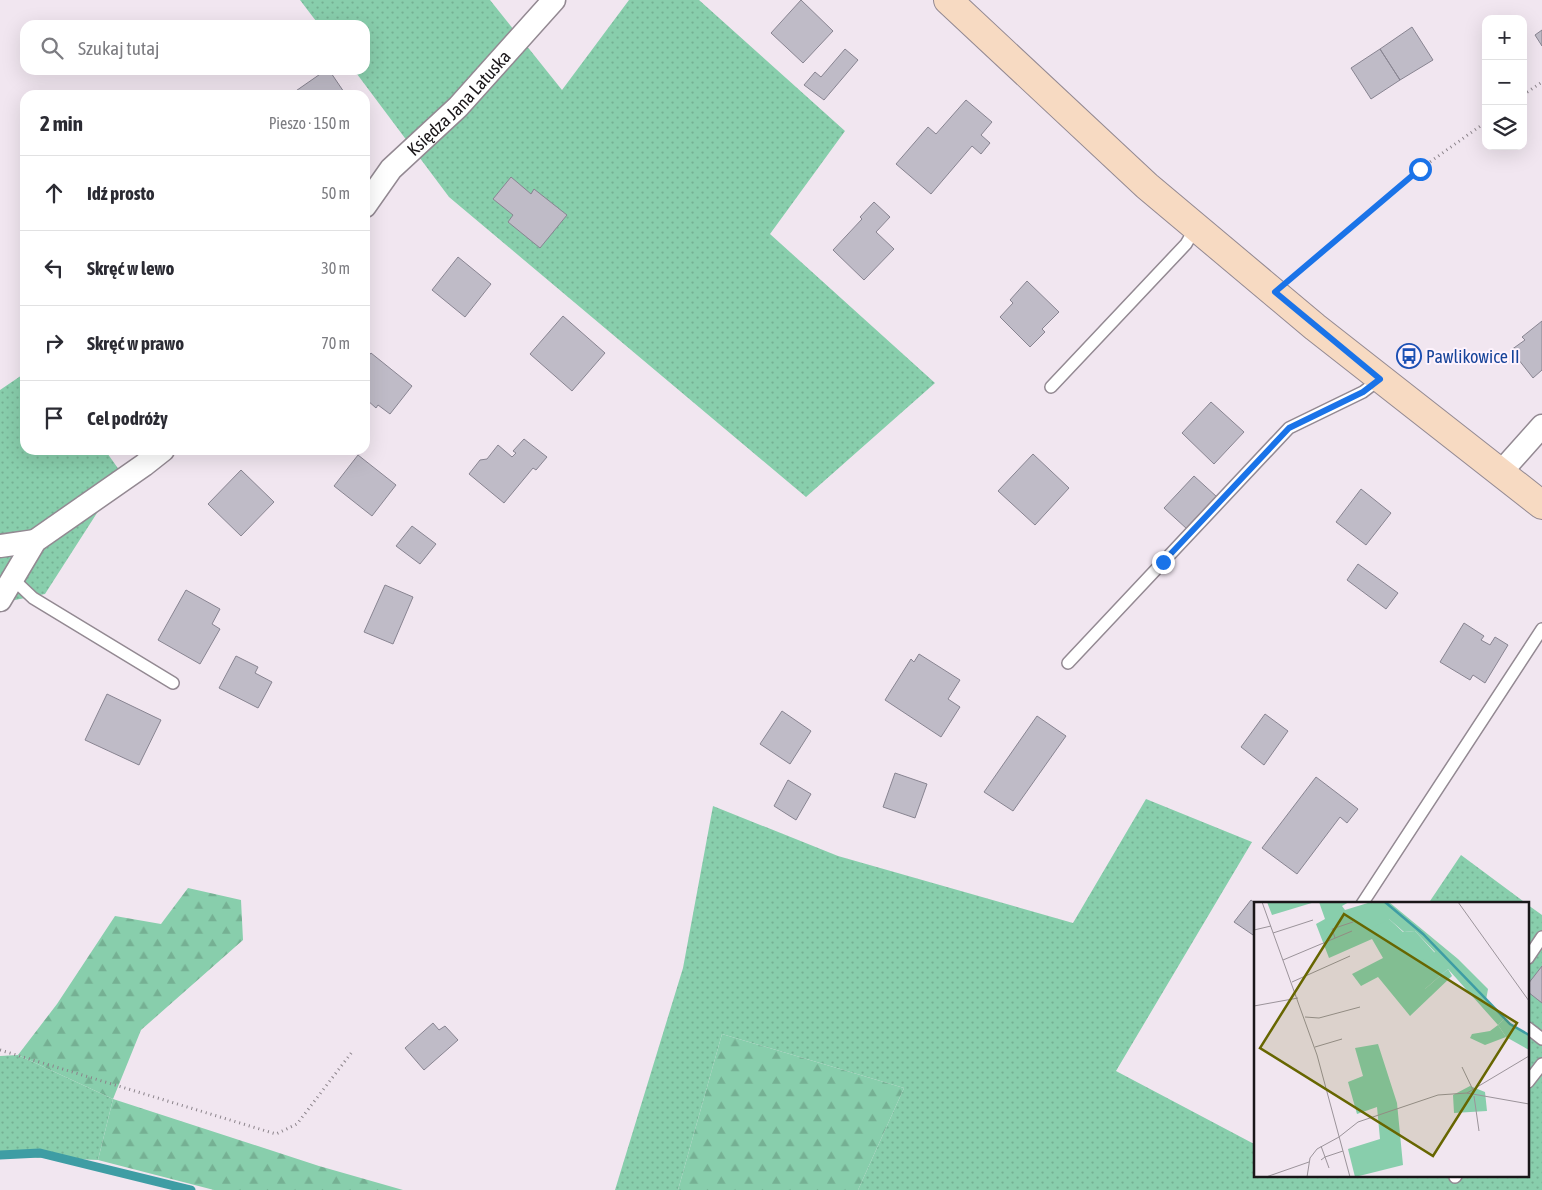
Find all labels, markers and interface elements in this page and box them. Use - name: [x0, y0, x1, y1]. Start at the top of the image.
- map controls: [1482, 15, 1527, 150]
- button: +: [1482, 15, 1527, 60]
- search box: [20, 20, 370, 75]
- icon: search: [38, 34, 66, 62]
- text: Szukaj tutaj: [78, 37, 160, 59]
- street label: Księdza Jana Latuska: [402, 46, 515, 160]
- button: −: [1482, 60, 1527, 105]
- button: layers: [1482, 105, 1527, 150]
- text: 2 min: [40, 111, 83, 135]
- text: Pieszo · 150 m: [269, 114, 350, 132]
- route start: [1409, 158, 1432, 181]
- icon: ahead: [40, 179, 68, 207]
- text: Idź prosto: [87, 182, 155, 204]
- text: 50 m: [321, 184, 350, 202]
- icon: left: [40, 254, 68, 282]
- text: Skręć w lewo: [87, 257, 174, 279]
- text: 30 m: [321, 259, 350, 277]
- icon: right: [40, 329, 68, 357]
- text: Skręć w prawo: [87, 332, 184, 354]
- text: 70 m: [321, 334, 350, 352]
- bus stop icon: Pawlikowice II: [1396, 343, 1422, 369]
- place label: Pawlikowice II: [1426, 346, 1520, 367]
- icon: arrive: [40, 404, 68, 432]
- text: Cel podróży: [87, 407, 168, 429]
- route end: [1152, 551, 1175, 574]
- inset map: [1254, 902, 1530, 1178]

